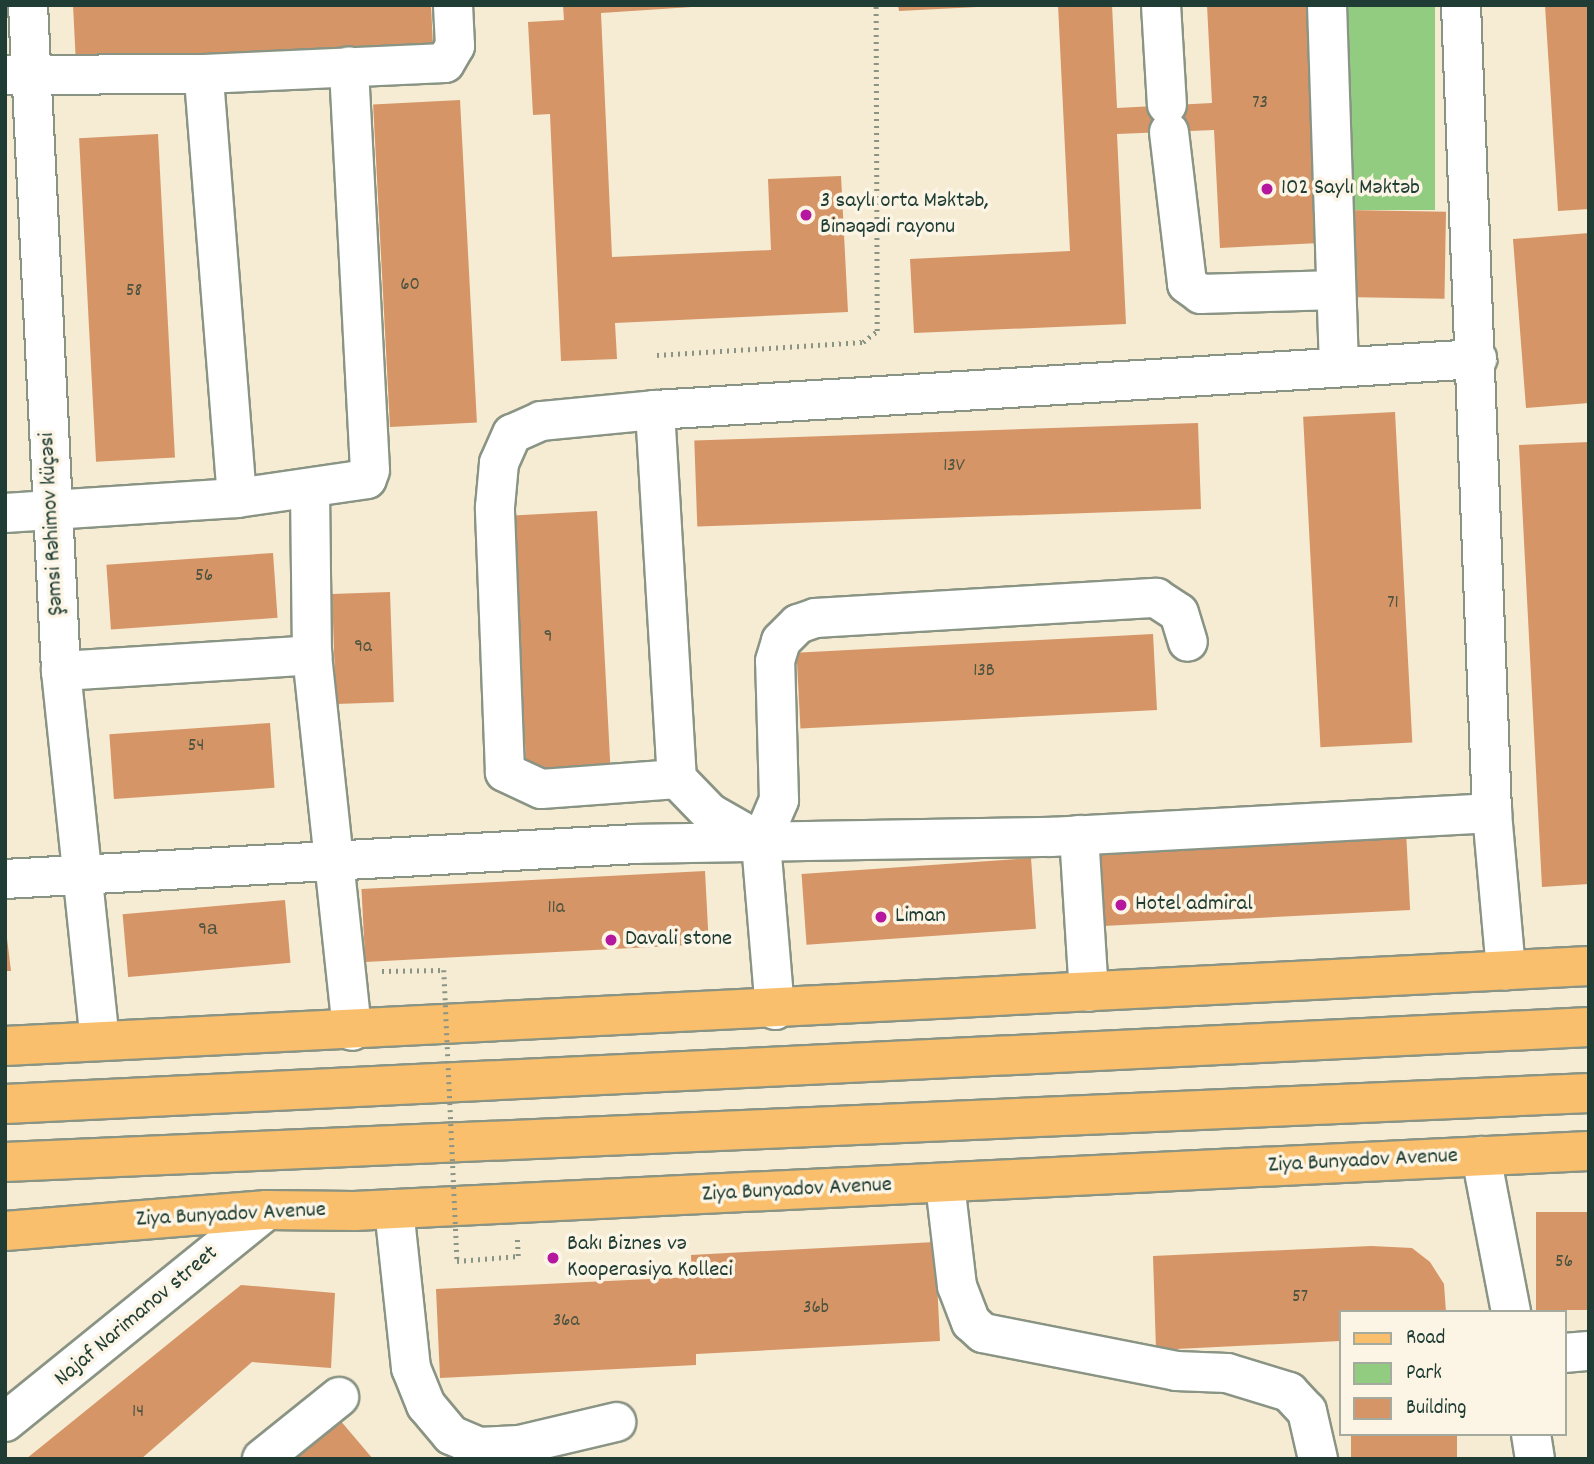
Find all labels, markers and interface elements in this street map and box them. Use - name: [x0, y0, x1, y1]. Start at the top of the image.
- house number: 73: [1252, 93, 1268, 115]
- place label: 102 Saylı Məktəb: [1281, 175, 1420, 203]
- marker: 102 Saylı Məktəb: [1259, 181, 1275, 197]
- place label: 3 saylı orta Məktəb, Binəqədi rayonu: [820, 188, 989, 242]
- marker: 3 saylı orta Məktəb, Binəqədi rayonu: [798, 207, 814, 223]
- house number: 60: [400, 275, 420, 297]
- house number: 58: [126, 281, 142, 303]
- street label: Şəmsi Rəhimov küçəsi: [34, 432, 72, 616]
- house number: 13V: [943, 456, 965, 478]
- house number: 56: [195, 566, 213, 588]
- house number: 71: [1387, 593, 1399, 615]
- house number: 9: [544, 627, 552, 649]
- house number: 9a: [354, 637, 372, 659]
- house number: 13B: [973, 661, 995, 683]
- house number: 54: [188, 736, 204, 758]
- place label: Hotel admiral: [1135, 891, 1253, 919]
- marker: Hotel admiral: [1113, 897, 1129, 913]
- house number: 11a: [547, 898, 565, 920]
- place label: Liman: [895, 903, 946, 931]
- marker: Liman: [873, 909, 889, 925]
- house number: 9а: [198, 920, 218, 942]
- place label: Davali stone: [625, 926, 732, 954]
- marker: Davali stone: [603, 932, 619, 948]
- street label: Ziya Bunyadov Avenue: [1267, 1143, 1459, 1181]
- street label: Ziya Bunyadov Avenue: [701, 1172, 893, 1210]
- street label: Ziya Bunyadov Avenue: [135, 1197, 327, 1235]
- place label: Bakı Biznes və Kooperasiya Kolleci: [567, 1231, 733, 1285]
- street label: Najaf Narimanov street: [50, 1241, 224, 1393]
- marker: Bakı Biznes və Kooperasiya Kolleci: [545, 1250, 561, 1266]
- house number: 56: [1555, 1252, 1573, 1274]
- house number: 57: [1292, 1287, 1308, 1309]
- house number: 36b: [803, 1298, 829, 1320]
- legend: [1338, 1310, 1566, 1436]
- house number: 36a: [553, 1311, 579, 1333]
- text: Road: [1406, 1324, 1445, 1354]
- text: Park: [1406, 1359, 1442, 1389]
- text: Building: [1406, 1394, 1466, 1424]
- house number: 14: [132, 1402, 144, 1424]

